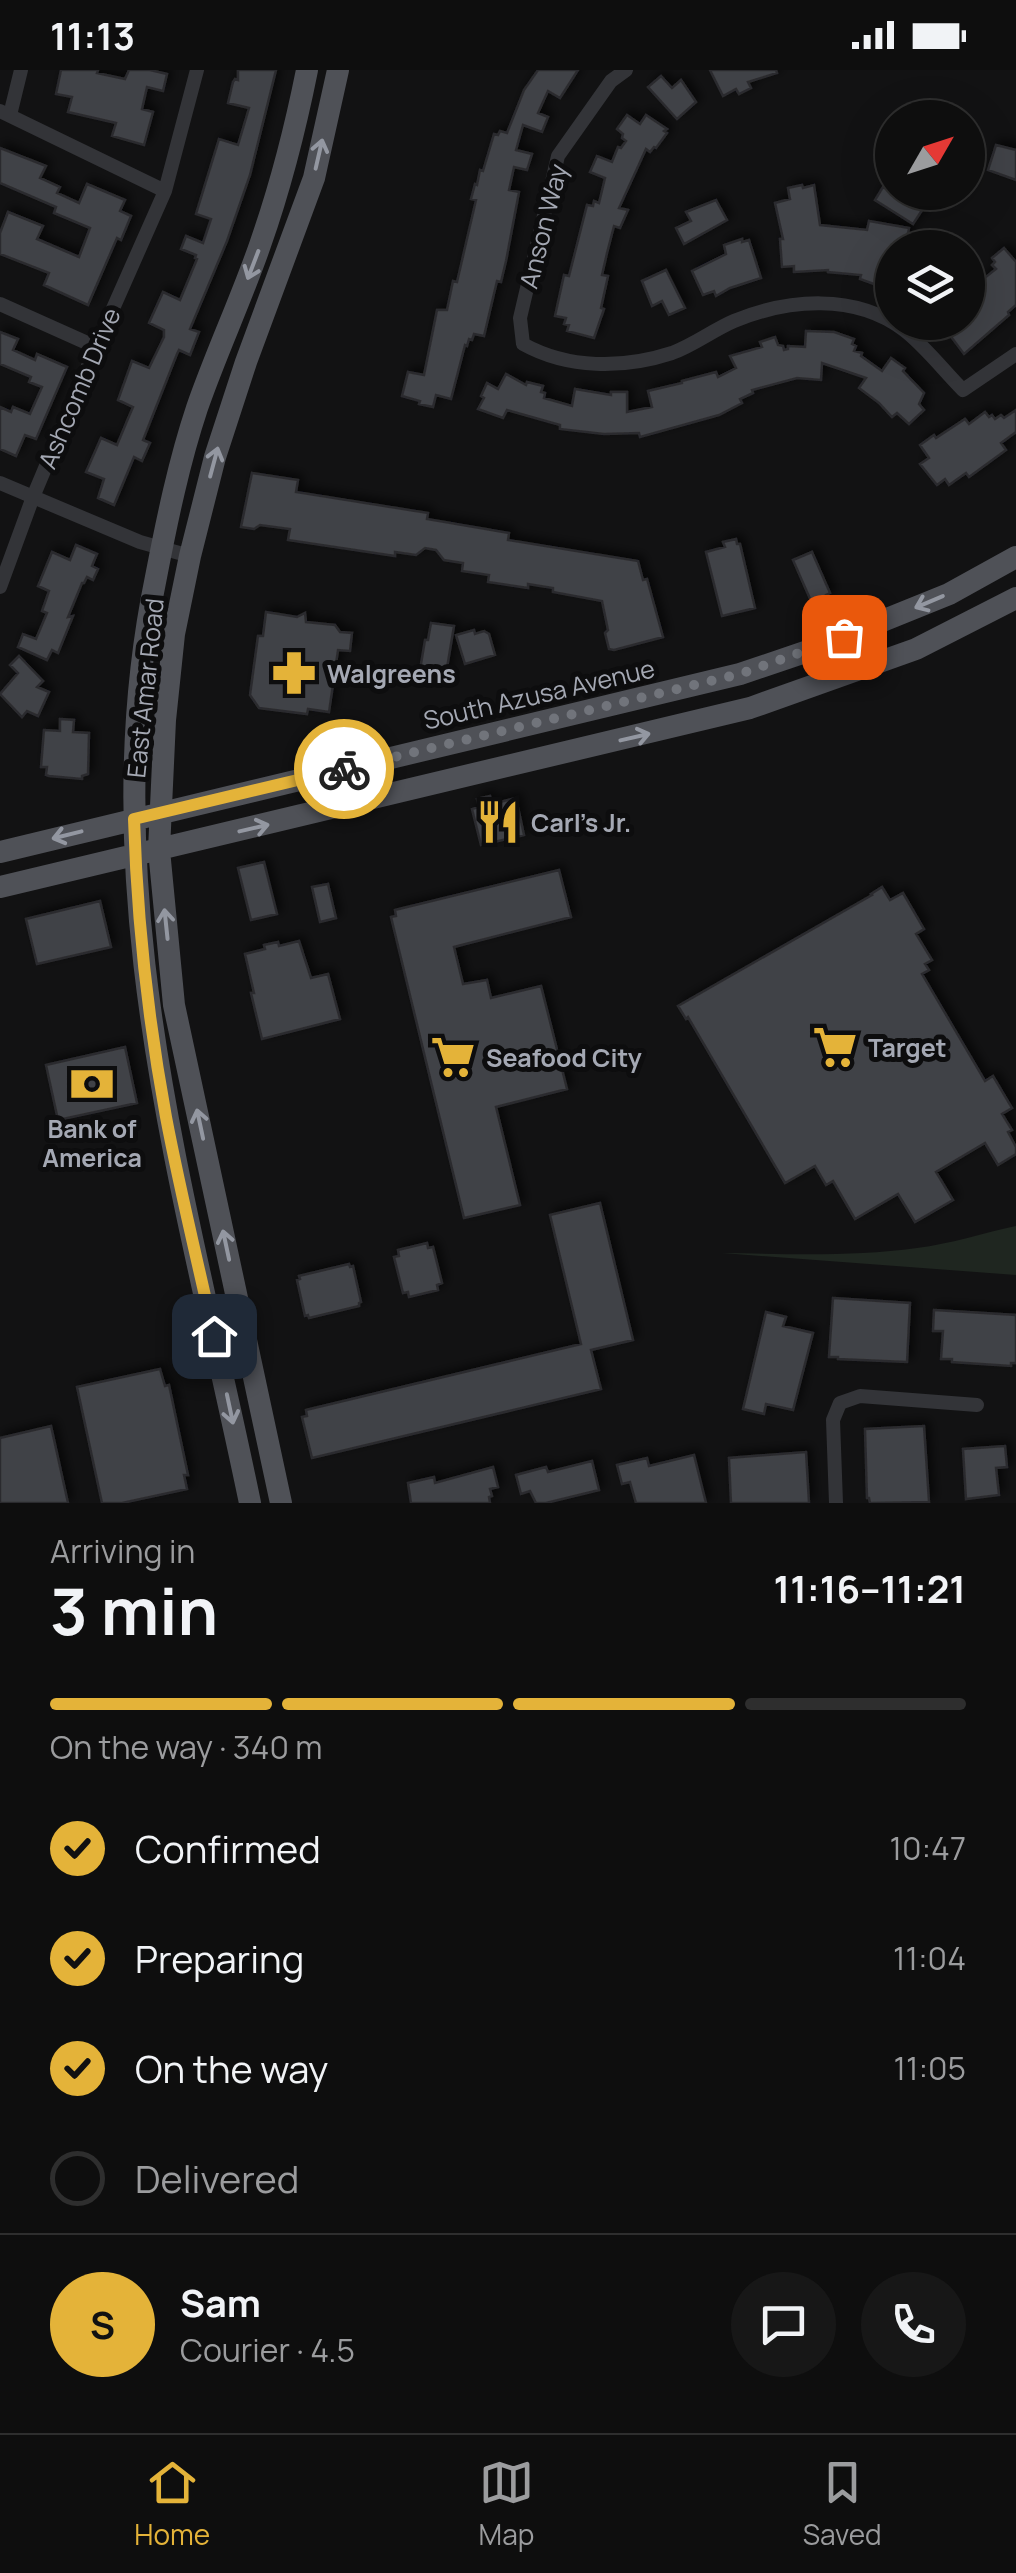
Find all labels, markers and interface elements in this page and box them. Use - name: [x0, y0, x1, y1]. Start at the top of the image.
- text: 11:13: [50, 9, 135, 61]
- north arrow: [875, 100, 985, 210]
- map controls: [875, 100, 985, 340]
- one-way arrow: [311, 139, 329, 171]
- street label: Anson Way: [511, 160, 575, 292]
- button: layers: [875, 230, 985, 340]
- one-way arrow: [242, 249, 260, 279]
- street label: Ashcomb Drive: [29, 302, 129, 474]
- one-way arrow: [206, 446, 224, 478]
- one-way arrow: [915, 594, 945, 612]
- pin: [802, 595, 887, 680]
- street label: East Amar Road: [118, 596, 172, 780]
- icon: bag: [817, 610, 872, 665]
- pharmacy icon: Walgreens: [270, 649, 318, 697]
- street label: South Azusa Avenue: [420, 650, 658, 738]
- place label: Walgreens: [327, 656, 456, 691]
- courier: [294, 719, 394, 819]
- one-way arrow: [618, 727, 650, 745]
- icon: bike: [317, 742, 372, 797]
- restaurant icon: Carl's Jr.: [474, 798, 522, 846]
- place label: Carl's Jr.: [531, 805, 631, 840]
- one-way arrow: [237, 818, 269, 836]
- one-way arrow: [52, 827, 83, 846]
- one-way arrow: [156, 909, 175, 941]
- supermarket icon: Target: [811, 1023, 859, 1071]
- place label: Target: [868, 1030, 947, 1065]
- supermarket icon: Seafood City: [429, 1033, 477, 1081]
- place label: Seafood City: [486, 1040, 642, 1075]
- bank icon: Bank of America: [68, 1060, 116, 1108]
- one-way arrow: [189, 1109, 208, 1141]
- place label: Bank of America: [42, 1111, 142, 1175]
- one-way arrow: [215, 1230, 234, 1262]
- pin: [172, 1294, 257, 1379]
- icon: home: [187, 1309, 242, 1364]
- one-way arrow: [222, 1393, 240, 1425]
- text: Arriving in: [50, 1529, 195, 1573]
- text: 11:16–11:21: [774, 1562, 966, 1614]
- text: 3 min: [50, 1566, 218, 1655]
- text: On the way · 340 m: [50, 1725, 322, 1769]
- icon: check: [50, 1821, 105, 1876]
- text: Confirmed: [135, 1822, 321, 1874]
- text: 10:47: [890, 1826, 966, 1870]
- icon: check: [50, 1931, 105, 1986]
- text: Preparing: [135, 1932, 304, 1984]
- text: 11:04: [893, 1936, 966, 1980]
- icon: check: [50, 2041, 105, 2096]
- text: On the way: [135, 2042, 328, 2094]
- text: 11:05: [893, 2046, 966, 2090]
- text: Delivered: [135, 2152, 299, 2204]
- button: chat: [731, 2272, 836, 2377]
- button: phone: [861, 2272, 966, 2377]
- text: Sam: [180, 2276, 261, 2328]
- text: S: [90, 2298, 115, 2350]
- text: Courier · 4.5: [180, 2328, 355, 2372]
- tab: Home: [134, 2455, 210, 2553]
- tab: Map: [479, 2455, 534, 2553]
- tab: Saved: [803, 2455, 882, 2553]

